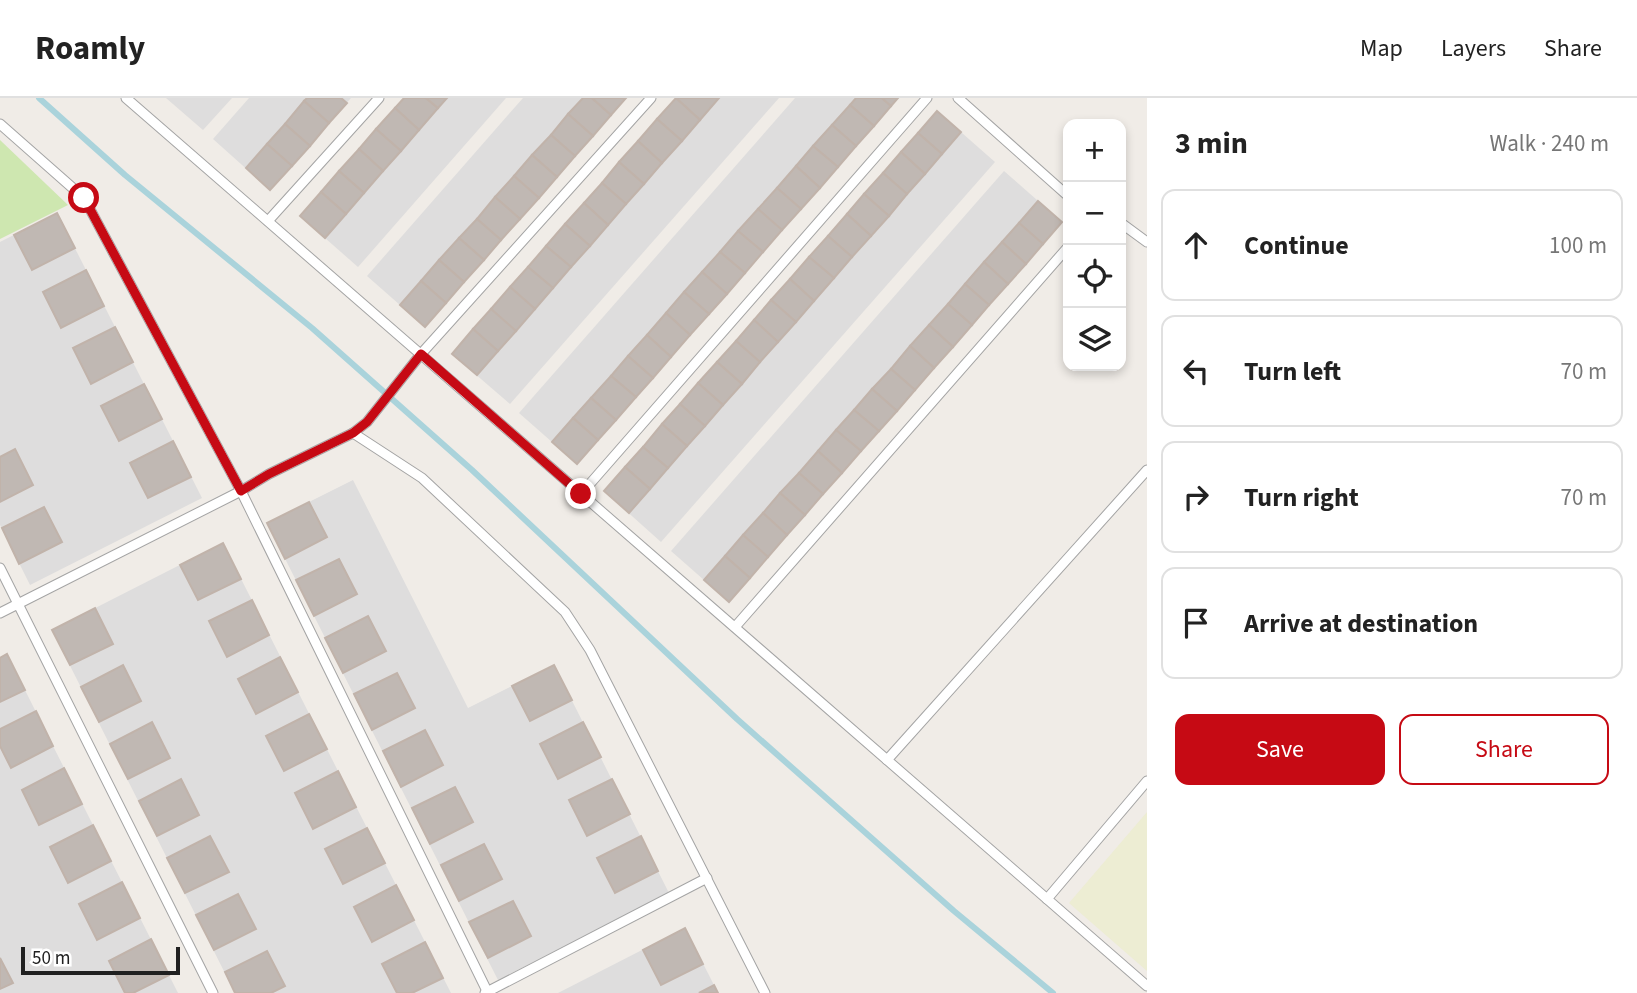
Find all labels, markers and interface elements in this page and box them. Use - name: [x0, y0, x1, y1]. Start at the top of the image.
- text: Roamly: [35, 25, 145, 72]
- text: Map: [1360, 31, 1403, 66]
- text: Layers: [1441, 31, 1506, 66]
- text: Share: [1544, 31, 1602, 66]
- map controls: [1063, 119, 1126, 371]
- button: +: [1063, 119, 1126, 182]
- text: 3 min: [1175, 122, 1248, 165]
- text: Walk · 240 m: [1490, 127, 1609, 160]
- route start: [68, 182, 99, 213]
- button: −: [1063, 182, 1126, 245]
- icon: ahead: [1177, 226, 1215, 264]
- text: Continue: [1244, 227, 1349, 264]
- text: 100 m: [1549, 229, 1607, 262]
- button: locate: [1063, 245, 1126, 308]
- button: layers: [1063, 308, 1126, 371]
- icon: left: [1177, 352, 1215, 390]
- text: Turn left: [1244, 353, 1341, 390]
- text: 70 m: [1560, 355, 1607, 388]
- route end: [565, 478, 596, 509]
- icon: right: [1177, 478, 1215, 516]
- text: Turn right: [1244, 479, 1359, 516]
- text: 70 m: [1560, 481, 1607, 514]
- icon: arrive: [1177, 604, 1215, 642]
- text: Arrive at destination: [1244, 605, 1478, 642]
- button: Save: [1175, 714, 1385, 785]
- button: Share: [1399, 714, 1609, 785]
- scale bar: [21, 944, 180, 976]
- text: 50 m: [32, 945, 70, 972]

